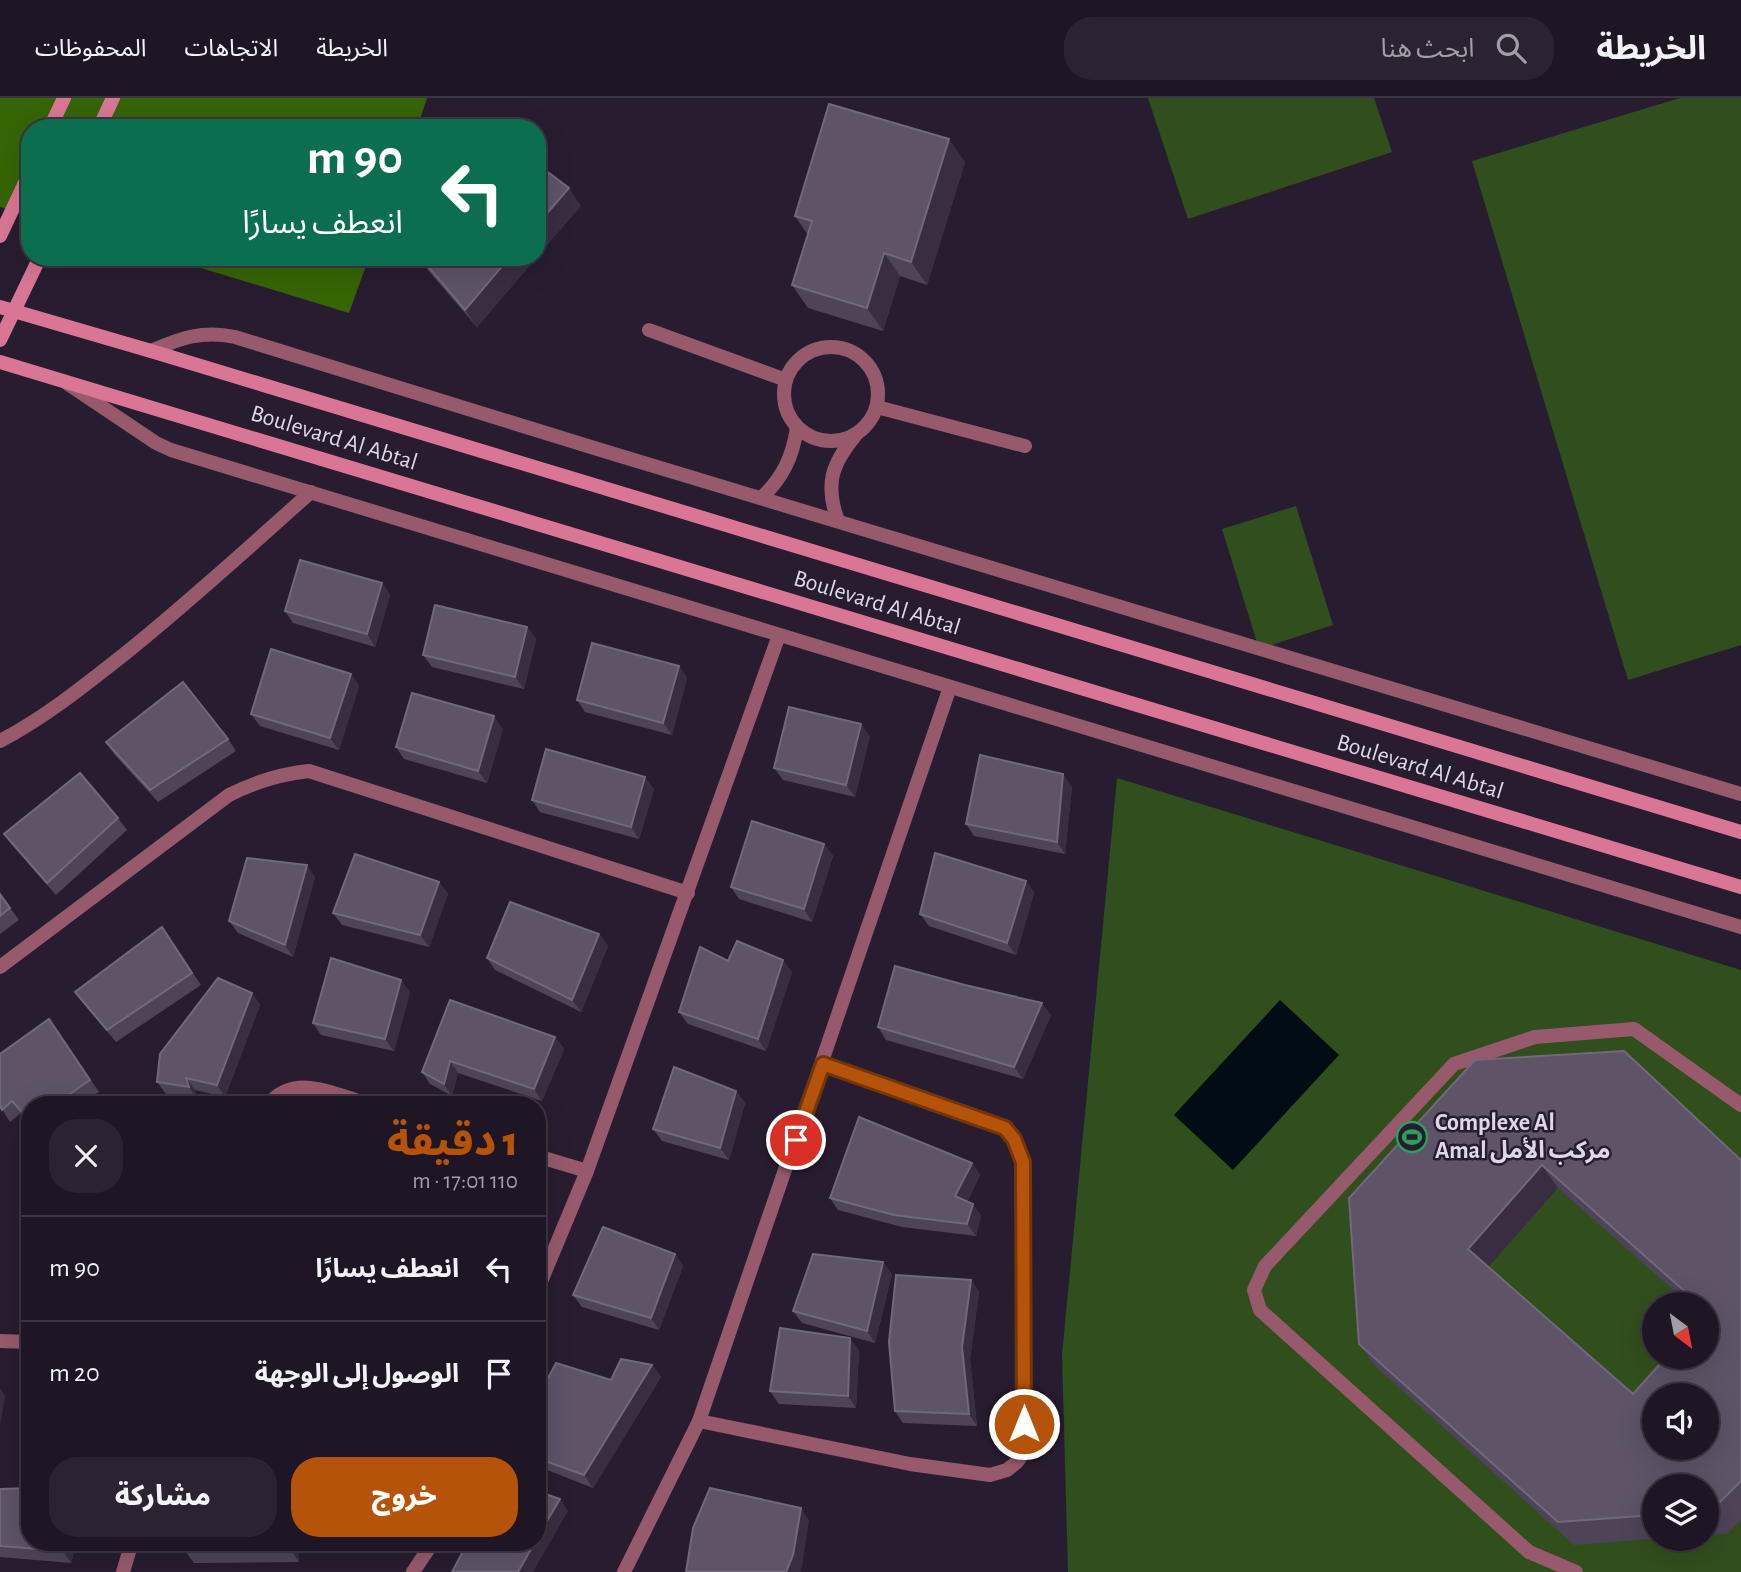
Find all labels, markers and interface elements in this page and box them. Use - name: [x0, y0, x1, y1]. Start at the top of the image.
- search box: [1064, 17, 1554, 80]
- icon: search: [1492, 29, 1530, 67]
- text: الخريطة: [1596, 33, 1706, 66]
- text: ابحث هنا: [1381, 36, 1474, 62]
- text: المحفوظات: [35, 37, 146, 61]
- text: الاتجاهات: [184, 37, 278, 61]
- text: الخريطة: [316, 37, 388, 61]
- text: 90 m: [307, 134, 403, 183]
- icon: left: [427, 147, 518, 238]
- text: انعطف يسارًا: [242, 207, 403, 239]
- street label: Boulevard Al Abtal: [248, 401, 420, 475]
- street label: Boulevard Al Abtal: [791, 566, 963, 640]
- street label: Boulevard Al Abtal: [1334, 730, 1506, 804]
- pin: [766, 1110, 826, 1170]
- place label: Complexe Al Amal مركب الأمل: [1435, 1111, 1611, 1165]
- button: close: [49, 1119, 123, 1193]
- sports icon: Complexe Al Amal مركب الأمل: [1395, 1120, 1429, 1154]
- text: 1 دقيقة: [387, 1121, 518, 1163]
- icon: arrive: [777, 1121, 815, 1159]
- text: 110 m · 17:01: [412, 1170, 518, 1193]
- icon: left: [480, 1250, 518, 1288]
- text: 90 m: [49, 1255, 100, 1281]
- text: انعطف يسارًا: [315, 1256, 459, 1282]
- north arrow: [1642, 1292, 1718, 1368]
- map controls: [1642, 1292, 1719, 1551]
- icon: arrive: [480, 1355, 518, 1393]
- text: 20 m: [49, 1360, 100, 1386]
- text: الوصول إلى الوجهة: [255, 1361, 459, 1387]
- button: sound: [1642, 1383, 1719, 1460]
- position arrow: [987, 1387, 1061, 1461]
- button: مشاركة: [49, 1457, 277, 1537]
- button: خروج: [291, 1457, 518, 1537]
- button: layers: [1642, 1474, 1719, 1551]

